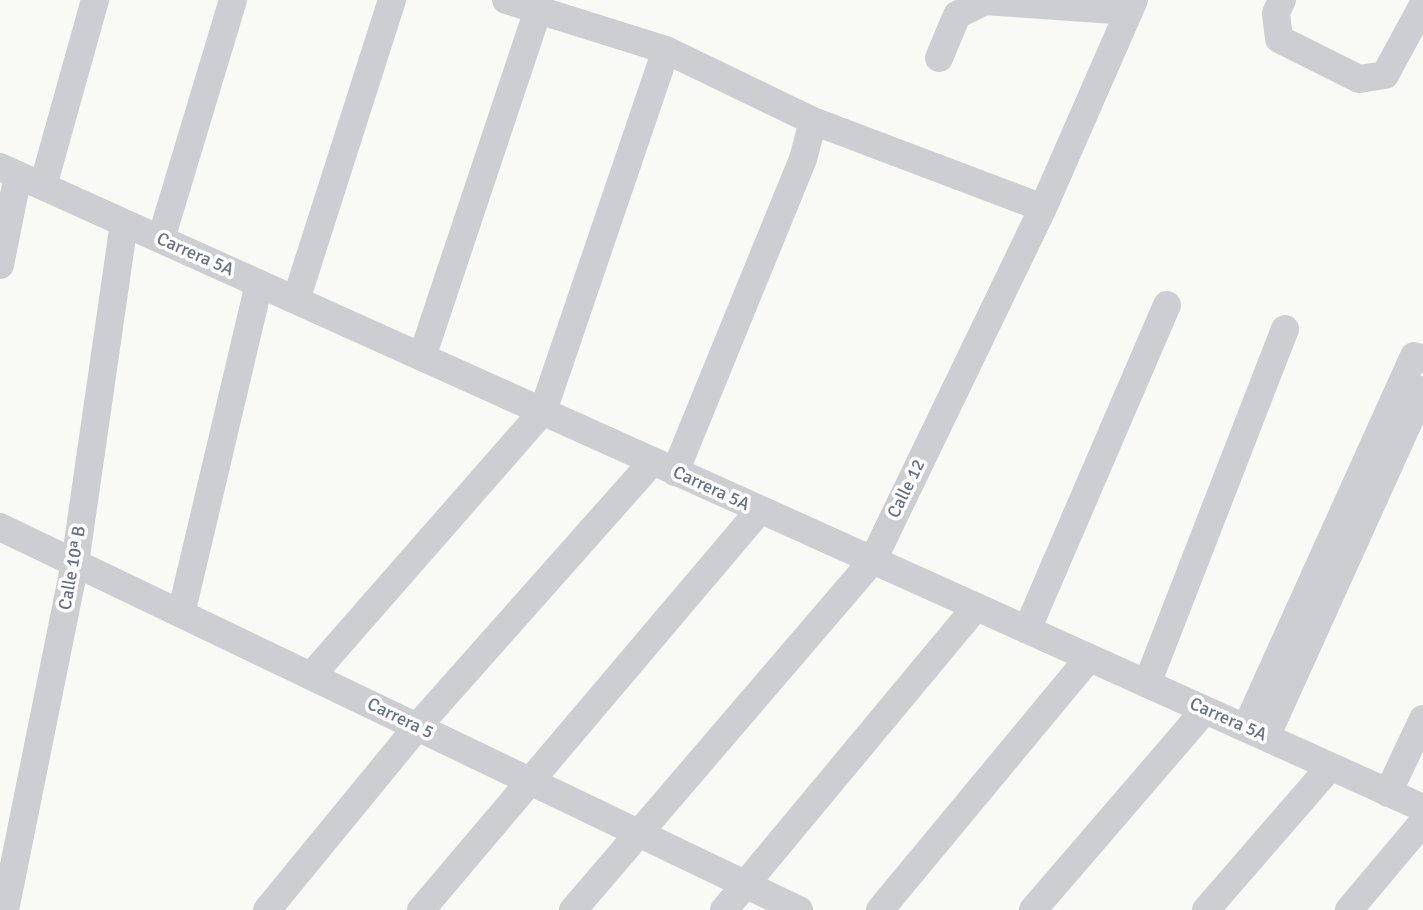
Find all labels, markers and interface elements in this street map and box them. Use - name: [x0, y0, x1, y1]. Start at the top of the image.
- street label: Carrera 5A: [153, 228, 237, 282]
- street label: Calle 12: [884, 456, 930, 522]
- street label: Carrera 5A: [669, 462, 753, 516]
- street label: Calle 10ª B: [55, 524, 91, 612]
- street label: Carrera 5A: [1186, 693, 1270, 747]
- street label: Carrera 5: [363, 694, 437, 744]

